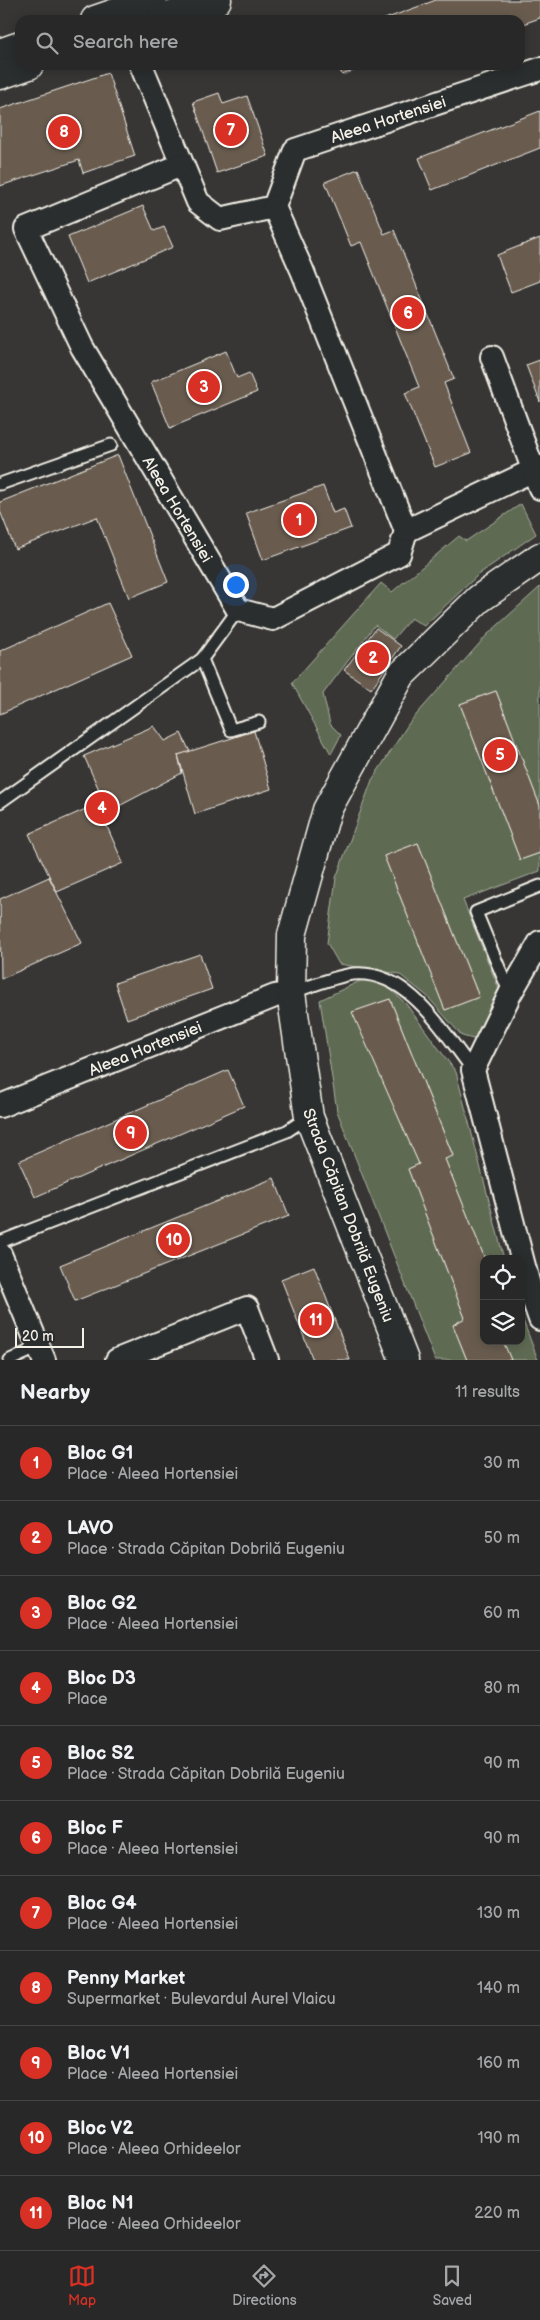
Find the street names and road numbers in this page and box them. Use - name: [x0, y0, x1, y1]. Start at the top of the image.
- street label: Aleea Hortensiei: [328, 93, 449, 148]
- street label: Aleea Hortensiei: [138, 453, 216, 566]
- street label: Aleea Hortensiei: [86, 1018, 205, 1081]
- street label: Strada Căpitan Dobrilă Eugeniu: [298, 1106, 397, 1325]

